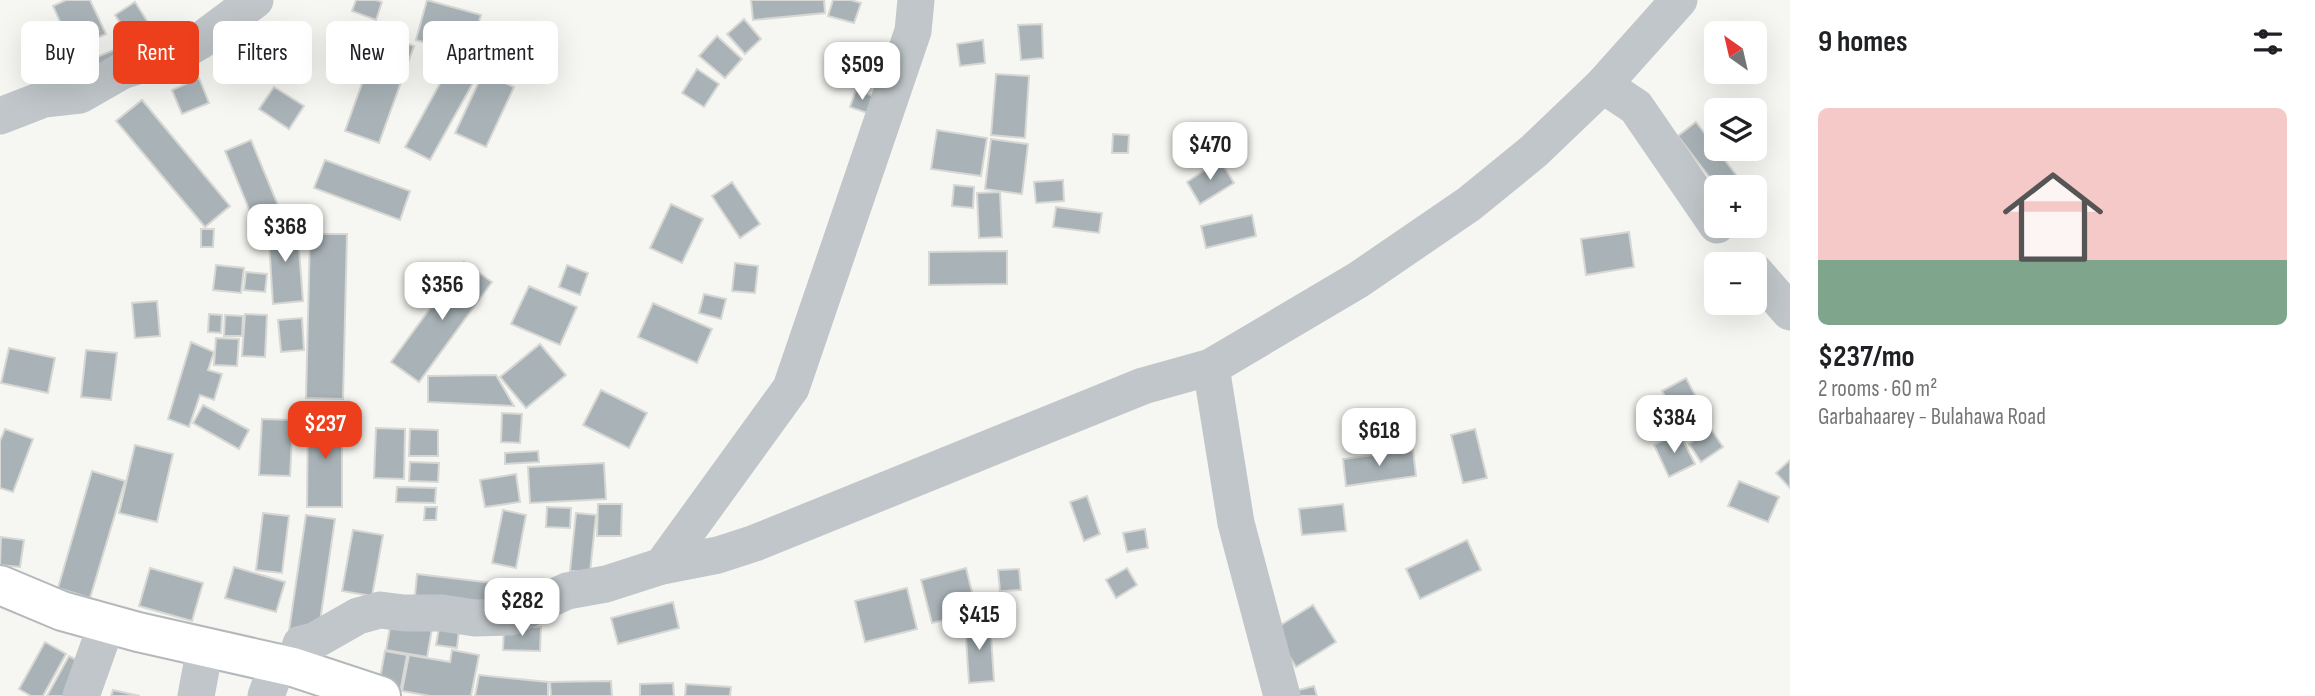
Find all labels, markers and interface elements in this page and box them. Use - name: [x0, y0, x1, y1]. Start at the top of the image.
- chip: Buy: [21, 21, 99, 84]
- chip: Rent: [113, 21, 199, 84]
- chip: Filters: [213, 21, 312, 84]
- chip: New: [326, 21, 409, 84]
- chip: Apartment: [423, 21, 558, 84]
- north arrow: [1704, 21, 1768, 84]
- map controls: [1704, 21, 1767, 315]
- icon: filters: [2249, 23, 2287, 61]
- text: 9 homes: [1818, 24, 1908, 60]
- pin: $509: [821, 42, 903, 102]
- text: $509: [840, 51, 884, 79]
- button: layers: [1704, 98, 1767, 161]
- pin: $470: [1169, 122, 1251, 182]
- text: $470: [1188, 131, 1232, 159]
- icon: home: [1990, 154, 2116, 280]
- button: +: [1704, 175, 1767, 238]
- pin: $368: [244, 204, 326, 264]
- text: $368: [263, 213, 307, 241]
- button: −: [1704, 252, 1767, 315]
- pin: $356: [401, 262, 483, 322]
- text: $356: [420, 271, 464, 299]
- text: $237/mo: [1818, 339, 1915, 375]
- text: 2 rooms · 60 m²: [1818, 375, 1937, 403]
- pin: $384: [1633, 396, 1715, 455]
- pin: $237: [284, 402, 366, 461]
- text: Garbahaarey - Bulahawa Road: [1818, 403, 2046, 431]
- text: $384: [1652, 404, 1696, 432]
- pin: $618: [1338, 408, 1420, 468]
- text: $237: [304, 410, 346, 438]
- text: $618: [1358, 417, 1400, 445]
- pin: $282: [481, 578, 563, 638]
- text: $282: [501, 587, 543, 615]
- pin: $415: [938, 592, 1020, 652]
- text: $415: [958, 601, 1000, 629]

